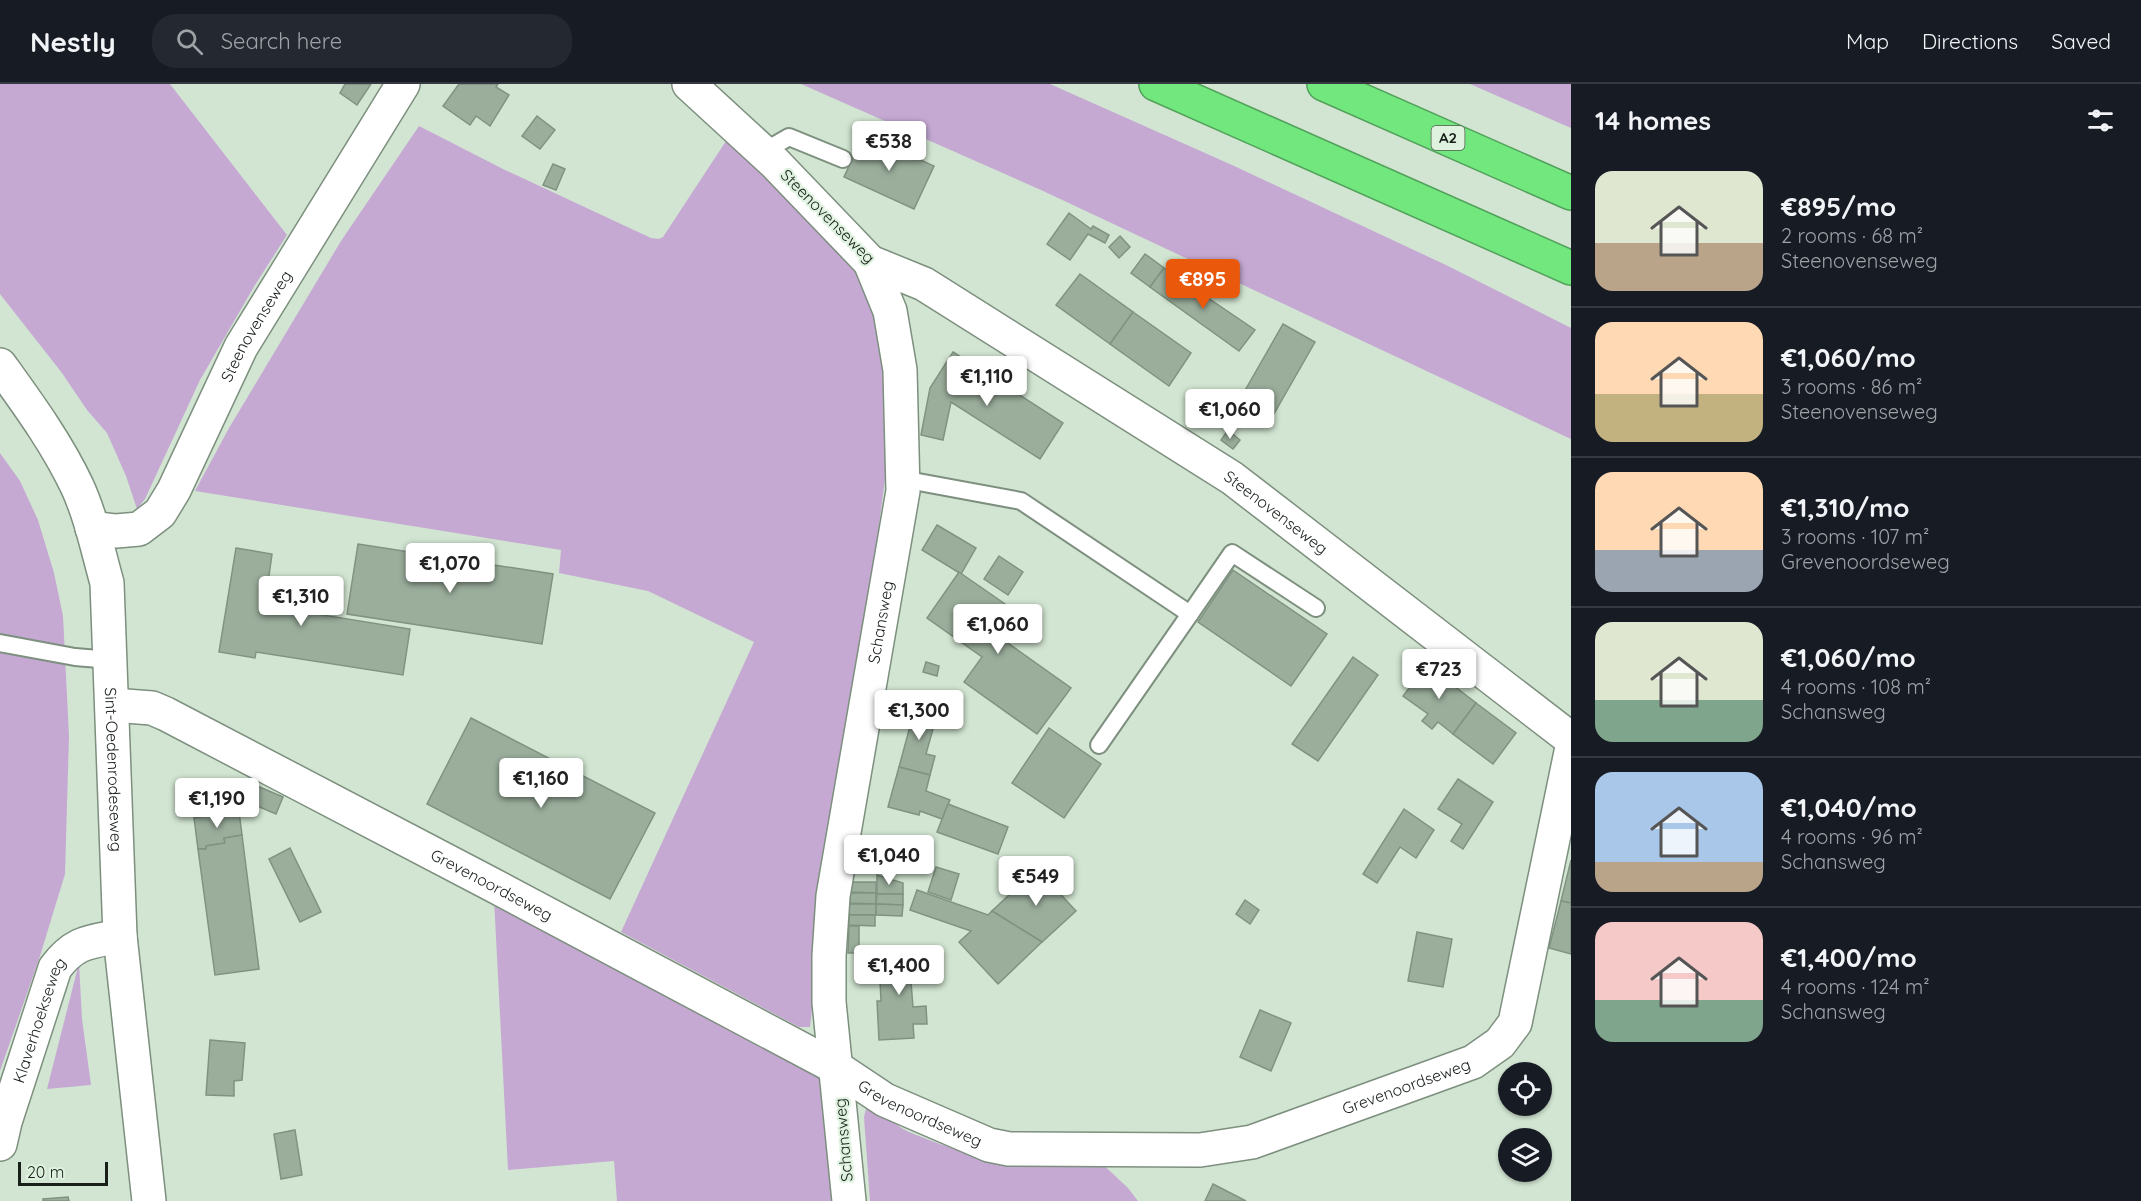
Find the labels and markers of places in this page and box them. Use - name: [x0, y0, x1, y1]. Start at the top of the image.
- pin: €538: [853, 121, 925, 172]
- pin: €895: [1167, 259, 1239, 310]
- pin: €1,110: [938, 356, 1036, 407]
- pin: €1,060: [1181, 389, 1279, 440]
- pin: €1,070: [401, 543, 499, 594]
- pin: €1,310: [252, 576, 350, 627]
- pin: €1,060: [949, 604, 1047, 655]
- pin: €723: [1403, 649, 1475, 700]
- pin: €1,300: [870, 690, 968, 741]
- pin: €1,160: [492, 758, 590, 809]
- pin: €1,190: [168, 778, 266, 829]
- pin: €1,040: [840, 835, 938, 886]
- pin: €549: [1000, 856, 1072, 907]
- pin: €1,400: [850, 945, 948, 996]

